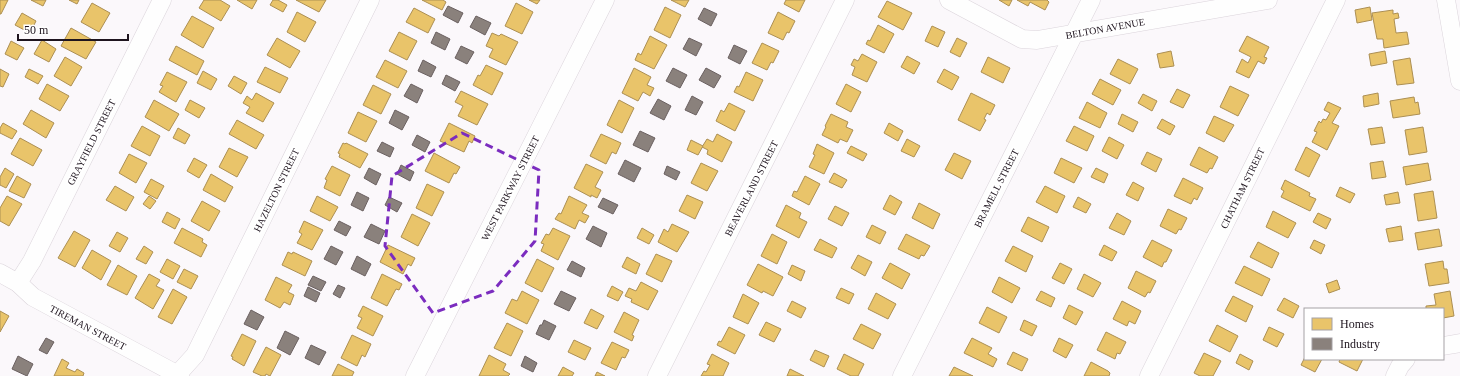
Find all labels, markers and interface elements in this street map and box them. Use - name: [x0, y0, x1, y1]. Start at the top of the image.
- scale bar: [18, 16, 128, 42]
- street label: BELTON AVENUE: [1065, 16, 1145, 41]
- text: 50 m: [24, 23, 49, 37]
- street label: GRAYFIELD STREET: [65, 97, 118, 187]
- street label: WEST PARKWAY STREET: [479, 134, 542, 242]
- street label: BEAVERLAND STREET: [723, 139, 780, 238]
- street label: CHATHAM STREET: [1218, 146, 1267, 230]
- street label: HAZELTON STREET: [251, 147, 301, 234]
- street label: BRAMELL STREET: [972, 147, 1021, 229]
- street label: TIREMAN STREET: [48, 303, 128, 352]
- legend: [1304, 308, 1444, 360]
- text: Homes: [1340, 317, 1374, 331]
- text: Industry: [1340, 337, 1380, 351]

